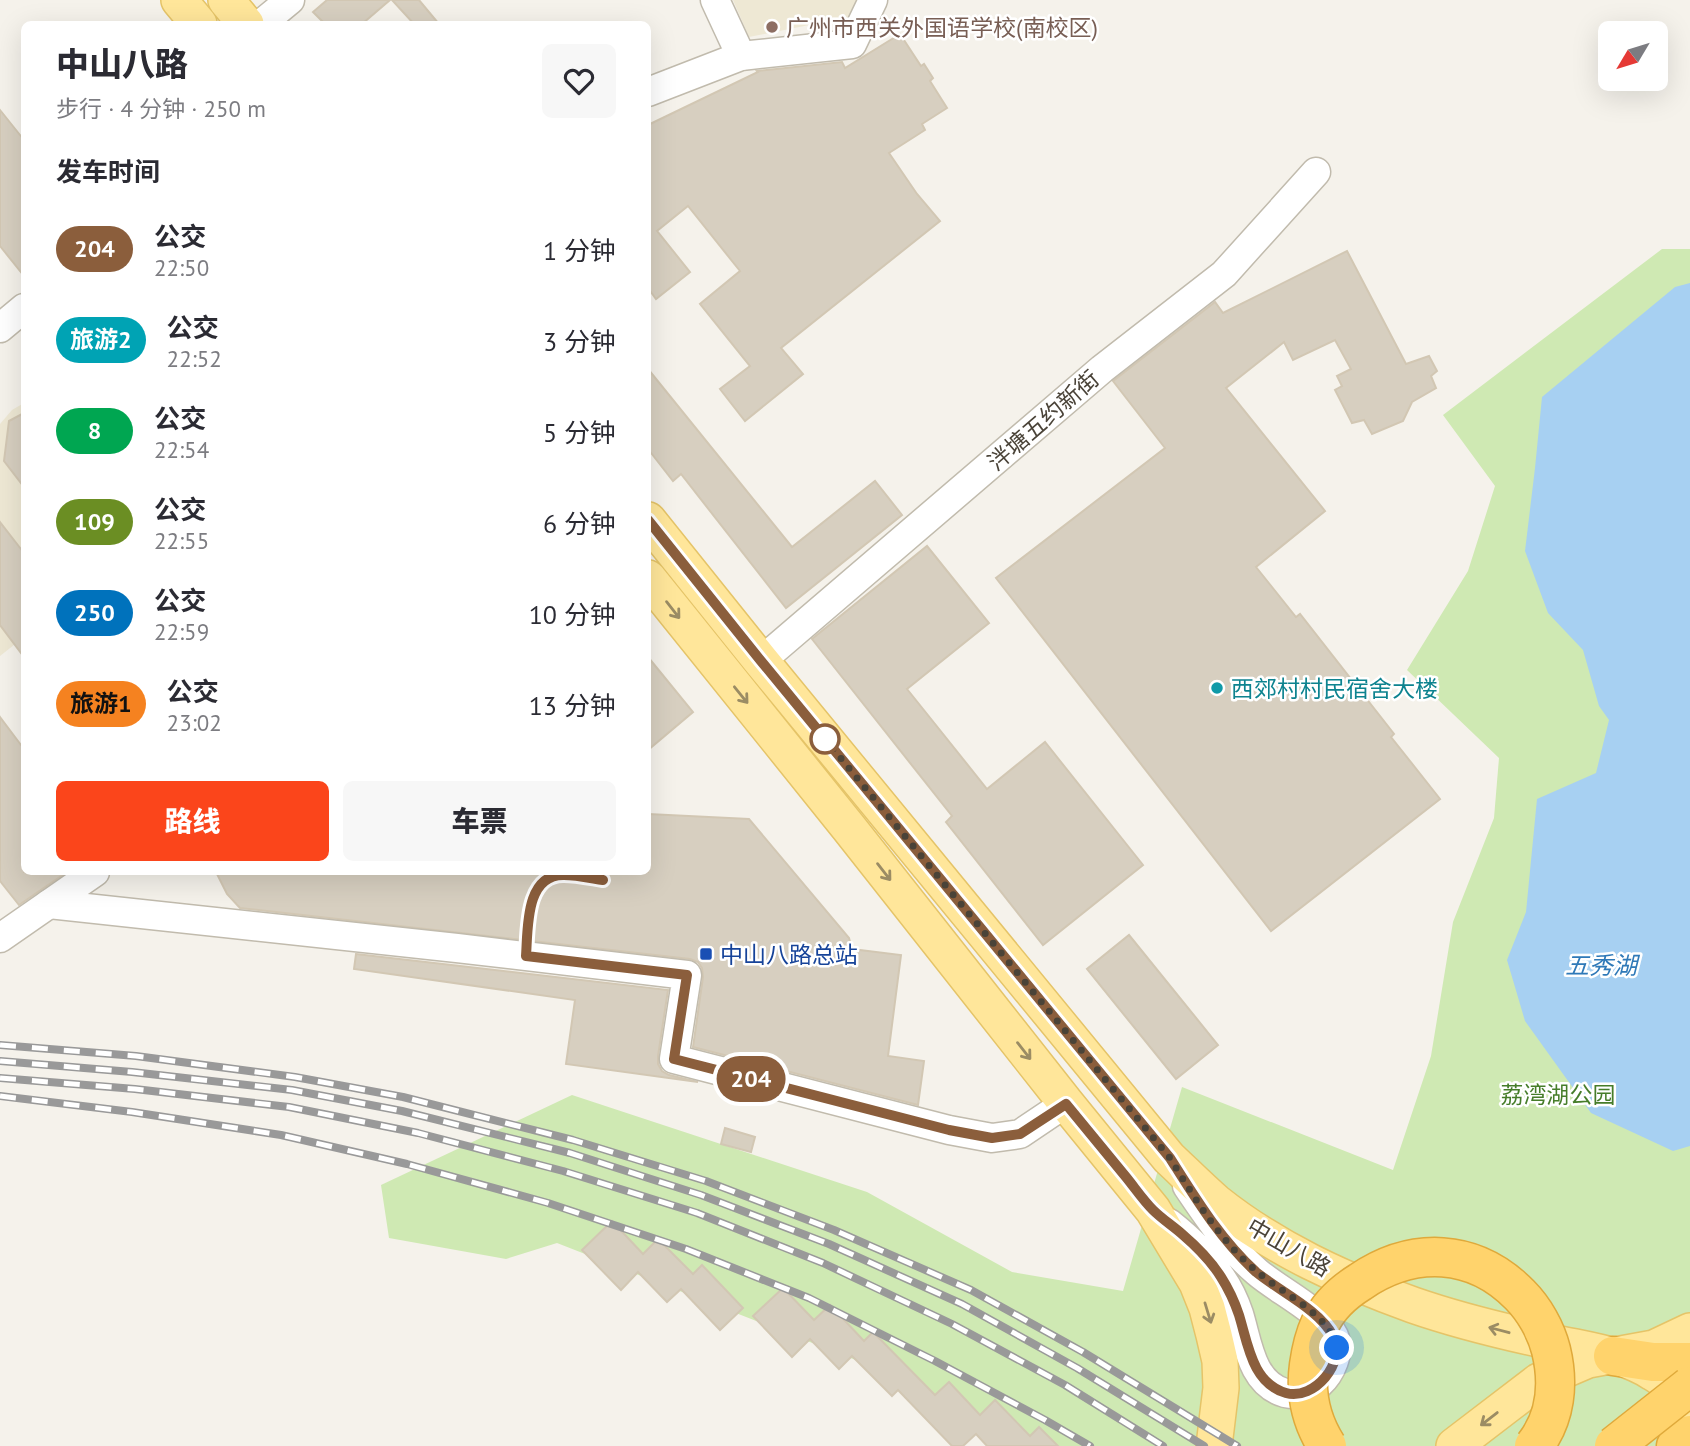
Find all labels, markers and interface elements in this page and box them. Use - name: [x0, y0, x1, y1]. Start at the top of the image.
- place label: 广州市西关外国语学校(南校区): [786, 13, 1098, 42]
- marker: 广州市西关外国语学校(南校区): [764, 19, 780, 35]
- north arrow: [1598, 21, 1668, 91]
- map controls: [1598, 21, 1668, 91]
- text: 中山八路: [56, 42, 188, 85]
- button: heart: [542, 44, 616, 118]
- text: 步行 · 4 分钟 · 250 m: [56, 94, 266, 123]
- text: 发车时间: [56, 155, 160, 188]
- text: 公交: [154, 220, 206, 253]
- text: 204: [74, 233, 115, 264]
- text: 1 分钟: [543, 234, 616, 267]
- text: 22:50: [154, 253, 209, 282]
- text: 公交: [167, 311, 219, 344]
- text: 旅游2: [70, 324, 132, 355]
- text: 3 分钟: [543, 325, 616, 358]
- text: 22:52: [167, 344, 222, 373]
- street label: 泮塘五约新街: [981, 364, 1105, 476]
- text: 公交: [154, 402, 206, 435]
- text: 8: [88, 415, 101, 446]
- text: 5 分钟: [543, 416, 616, 449]
- text: 22:54: [154, 435, 209, 464]
- text: 公交: [154, 493, 206, 526]
- text: 109: [74, 506, 115, 537]
- text: 6 分钟: [543, 507, 616, 540]
- text: 22:55: [154, 526, 209, 555]
- text: 公交: [154, 584, 206, 617]
- text: 250: [74, 597, 115, 628]
- text: 10 分钟: [529, 598, 616, 631]
- one-way arrow: [665, 600, 680, 618]
- text: 22:59: [154, 617, 209, 646]
- place label: 西郊村村民宿舍大楼: [1231, 674, 1438, 703]
- text: 公交: [167, 675, 219, 708]
- marker: 西郊村村民宿舍大楼: [1209, 680, 1225, 696]
- one-way arrow: [733, 685, 749, 703]
- text: 旅游1: [70, 688, 132, 719]
- text: 13 分钟: [529, 689, 616, 722]
- text: 23:02: [167, 708, 222, 737]
- unlabelled marker: [810, 724, 840, 754]
- button: 路线: [56, 781, 329, 861]
- button: 车票: [343, 781, 616, 861]
- one-way arrow: [876, 862, 891, 880]
- place label: 中山八路总站: [720, 940, 858, 969]
- marker: 中山八路总站: [698, 946, 714, 962]
- water label: 五秀湖: [1565, 950, 1641, 981]
- one-way arrow: [1017, 1041, 1032, 1059]
- line badge: 204: [711, 1056, 791, 1102]
- text: 204: [731, 1063, 771, 1094]
- park label: 荔湾湖公园: [1501, 1080, 1616, 1109]
- street label: 中山八路: [1242, 1211, 1336, 1283]
- one-way arrow: [1202, 1302, 1215, 1324]
- one-way arrow: [1488, 1322, 1510, 1335]
- your location: [1319, 1330, 1354, 1365]
- one-way arrow: [1480, 1412, 1499, 1427]

